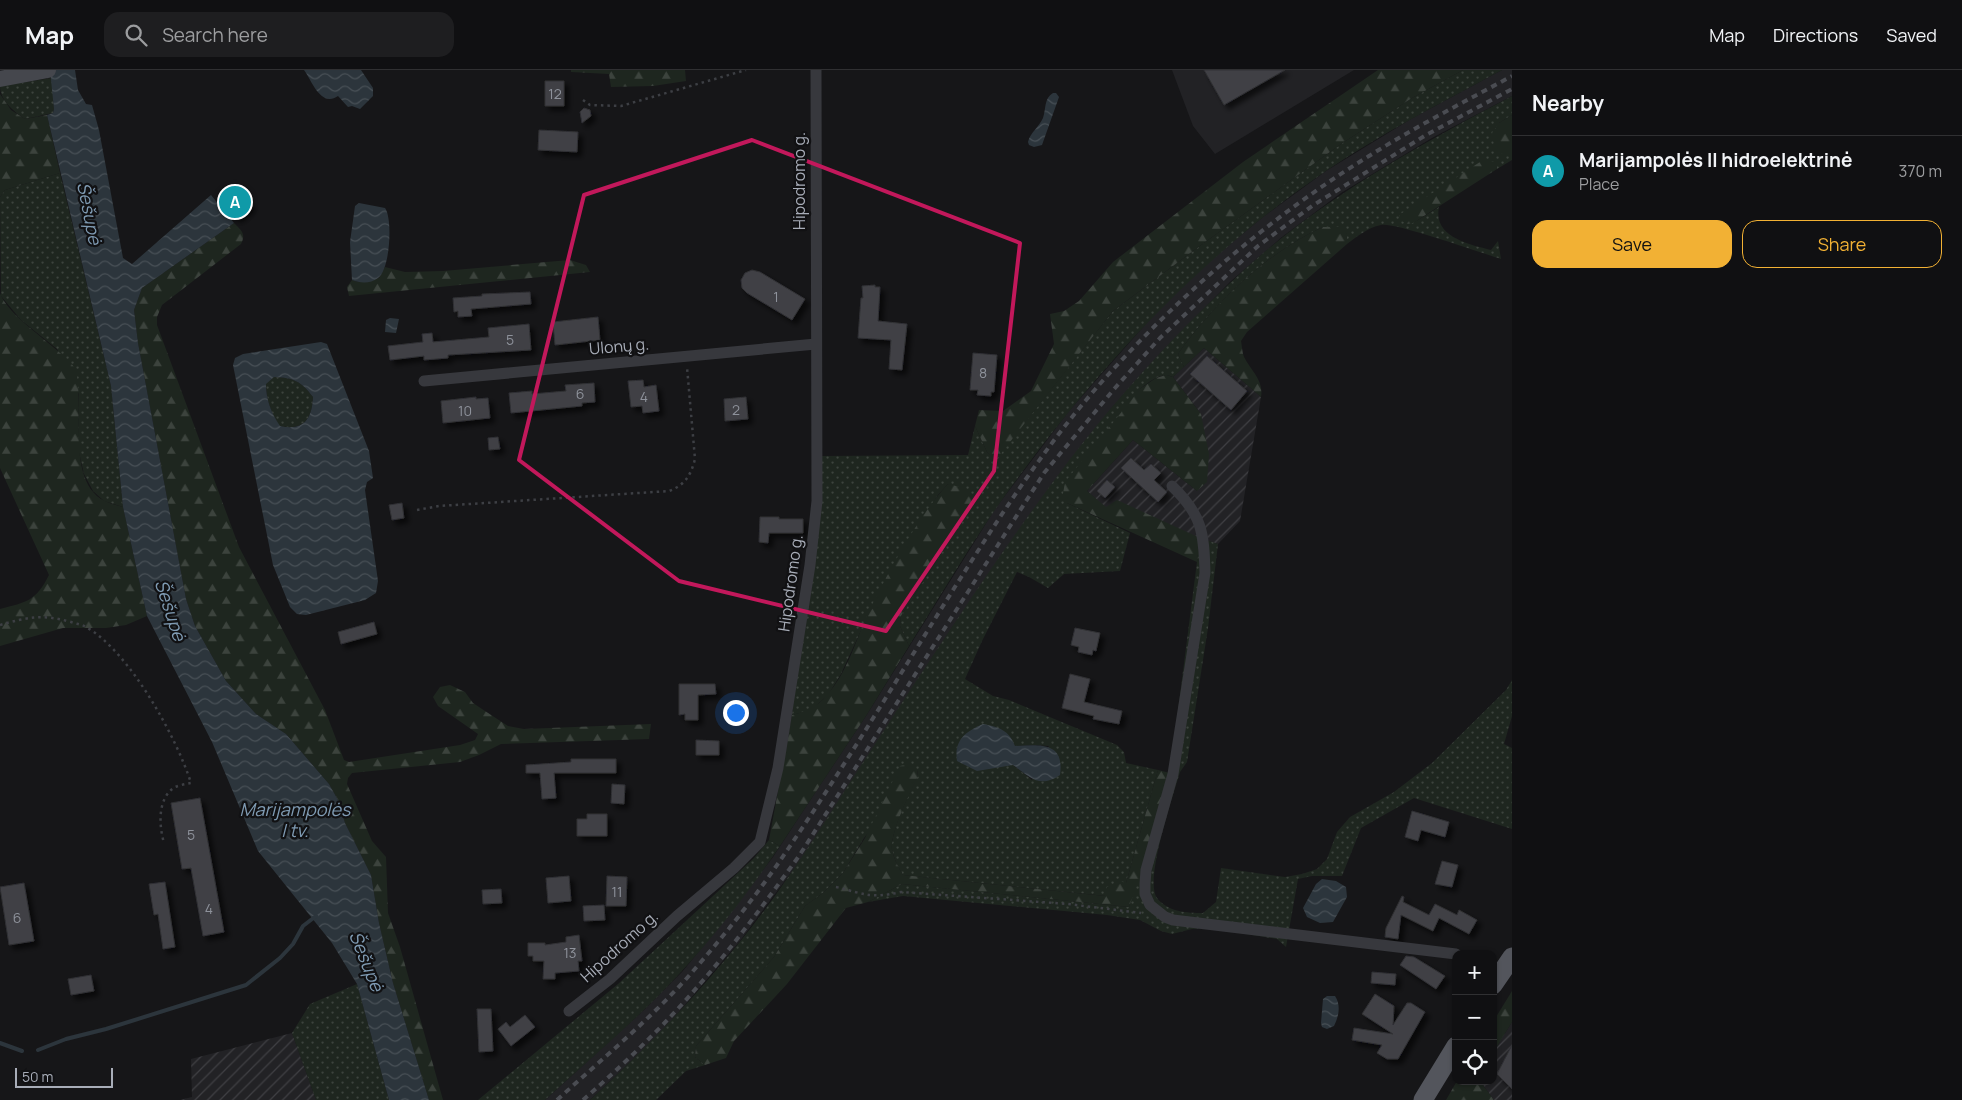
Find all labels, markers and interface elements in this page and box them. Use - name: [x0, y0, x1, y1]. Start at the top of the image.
- search box: [104, 12, 454, 57]
- text: Map: [25, 18, 74, 51]
- icon: search: [122, 21, 150, 49]
- text: Search here: [162, 22, 268, 48]
- text: Map: [1709, 23, 1745, 47]
- text: Directions: [1773, 23, 1858, 47]
- text: Saved: [1886, 23, 1937, 47]
- house number: 12: [548, 84, 562, 103]
- text: Nearby: [1532, 89, 1604, 117]
- street label: Hipodromo g.: [788, 132, 810, 230]
- text: Marijampolės II hidroelektrinė: [1579, 147, 1852, 173]
- text: A: [1543, 160, 1553, 182]
- text: 370 m: [1899, 160, 1942, 182]
- text: Place: [1579, 173, 1619, 195]
- water label: Šešupė: [72, 180, 108, 248]
- pin: A: [219, 183, 251, 221]
- button: Save: [1532, 220, 1732, 268]
- button: Share: [1742, 220, 1942, 268]
- house number: 1: [773, 287, 779, 306]
- house number: 5: [506, 330, 514, 349]
- street label: Ulonų g.: [588, 332, 650, 360]
- house number: 8: [979, 363, 987, 382]
- house number: 6: [576, 384, 584, 403]
- house number: 4: [640, 387, 648, 406]
- house number: 2: [732, 400, 740, 419]
- house number: 10: [458, 401, 472, 420]
- street label: Hipodromo g.: [772, 533, 808, 633]
- water label: Šešupė: [150, 576, 193, 645]
- your location: [723, 700, 749, 726]
- water label: Marijampolės I tv.: [239, 797, 352, 842]
- house number: 5: [187, 825, 195, 844]
- house number: 11: [612, 882, 622, 901]
- house number: 4: [205, 899, 213, 918]
- street label: Hipodromo g.: [575, 905, 663, 987]
- house number: 6: [13, 908, 21, 927]
- water label: Šešupė: [344, 927, 390, 996]
- house number: 13: [563, 943, 577, 962]
- map controls: [1452, 950, 1497, 1085]
- button: +: [1452, 950, 1497, 995]
- button: −: [1452, 995, 1497, 1040]
- button: locate: [1452, 1040, 1497, 1085]
- scale bar: [15, 1065, 112, 1088]
- text: 50 m: [22, 1067, 53, 1086]

